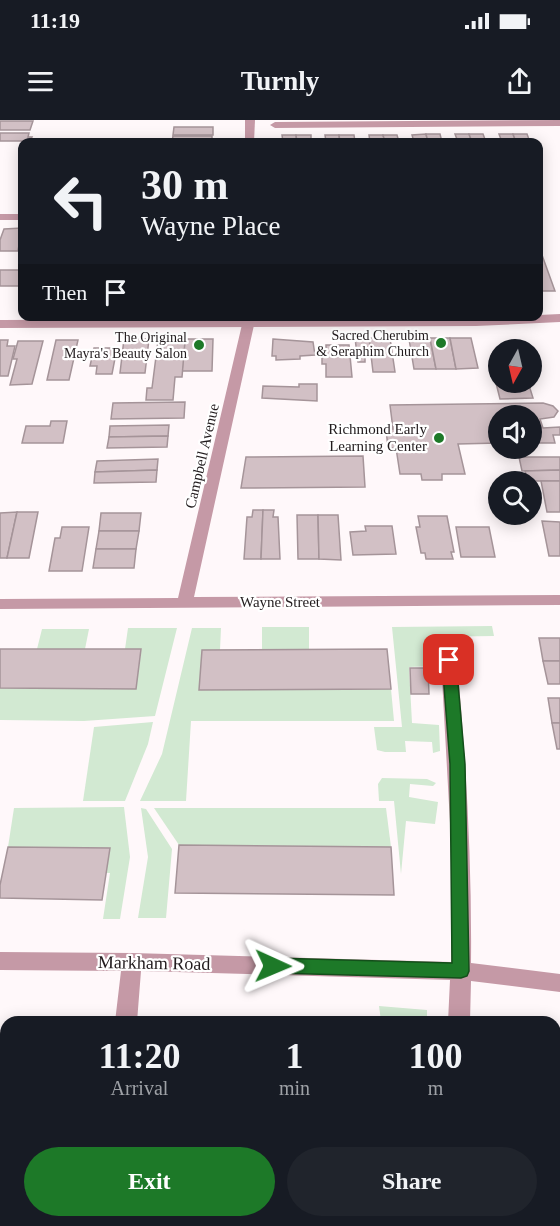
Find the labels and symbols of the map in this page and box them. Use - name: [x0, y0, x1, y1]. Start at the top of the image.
- place label: Sacred Cherubim & Seraphim Church: [316, 328, 429, 359]
- place label: The Original Mayra's Beauty Salon: [64, 330, 187, 361]
- marker: Sacred Cherubim & Seraphim Church: [434, 336, 448, 350]
- marker: The Original Mayra's Beauty Salon: [192, 338, 206, 352]
- north arrow: [488, 339, 542, 393]
- street label: Campbell Avenue: [182, 402, 222, 510]
- place label: Richmond Early Learning Center: [328, 421, 427, 454]
- marker: Richmond Early Learning Center: [432, 431, 446, 445]
- street label: Wayne Street: [240, 594, 321, 610]
- pin: [423, 634, 474, 685]
- position arrow: [241, 934, 305, 998]
- street label: Markham Road: [98, 952, 210, 974]

